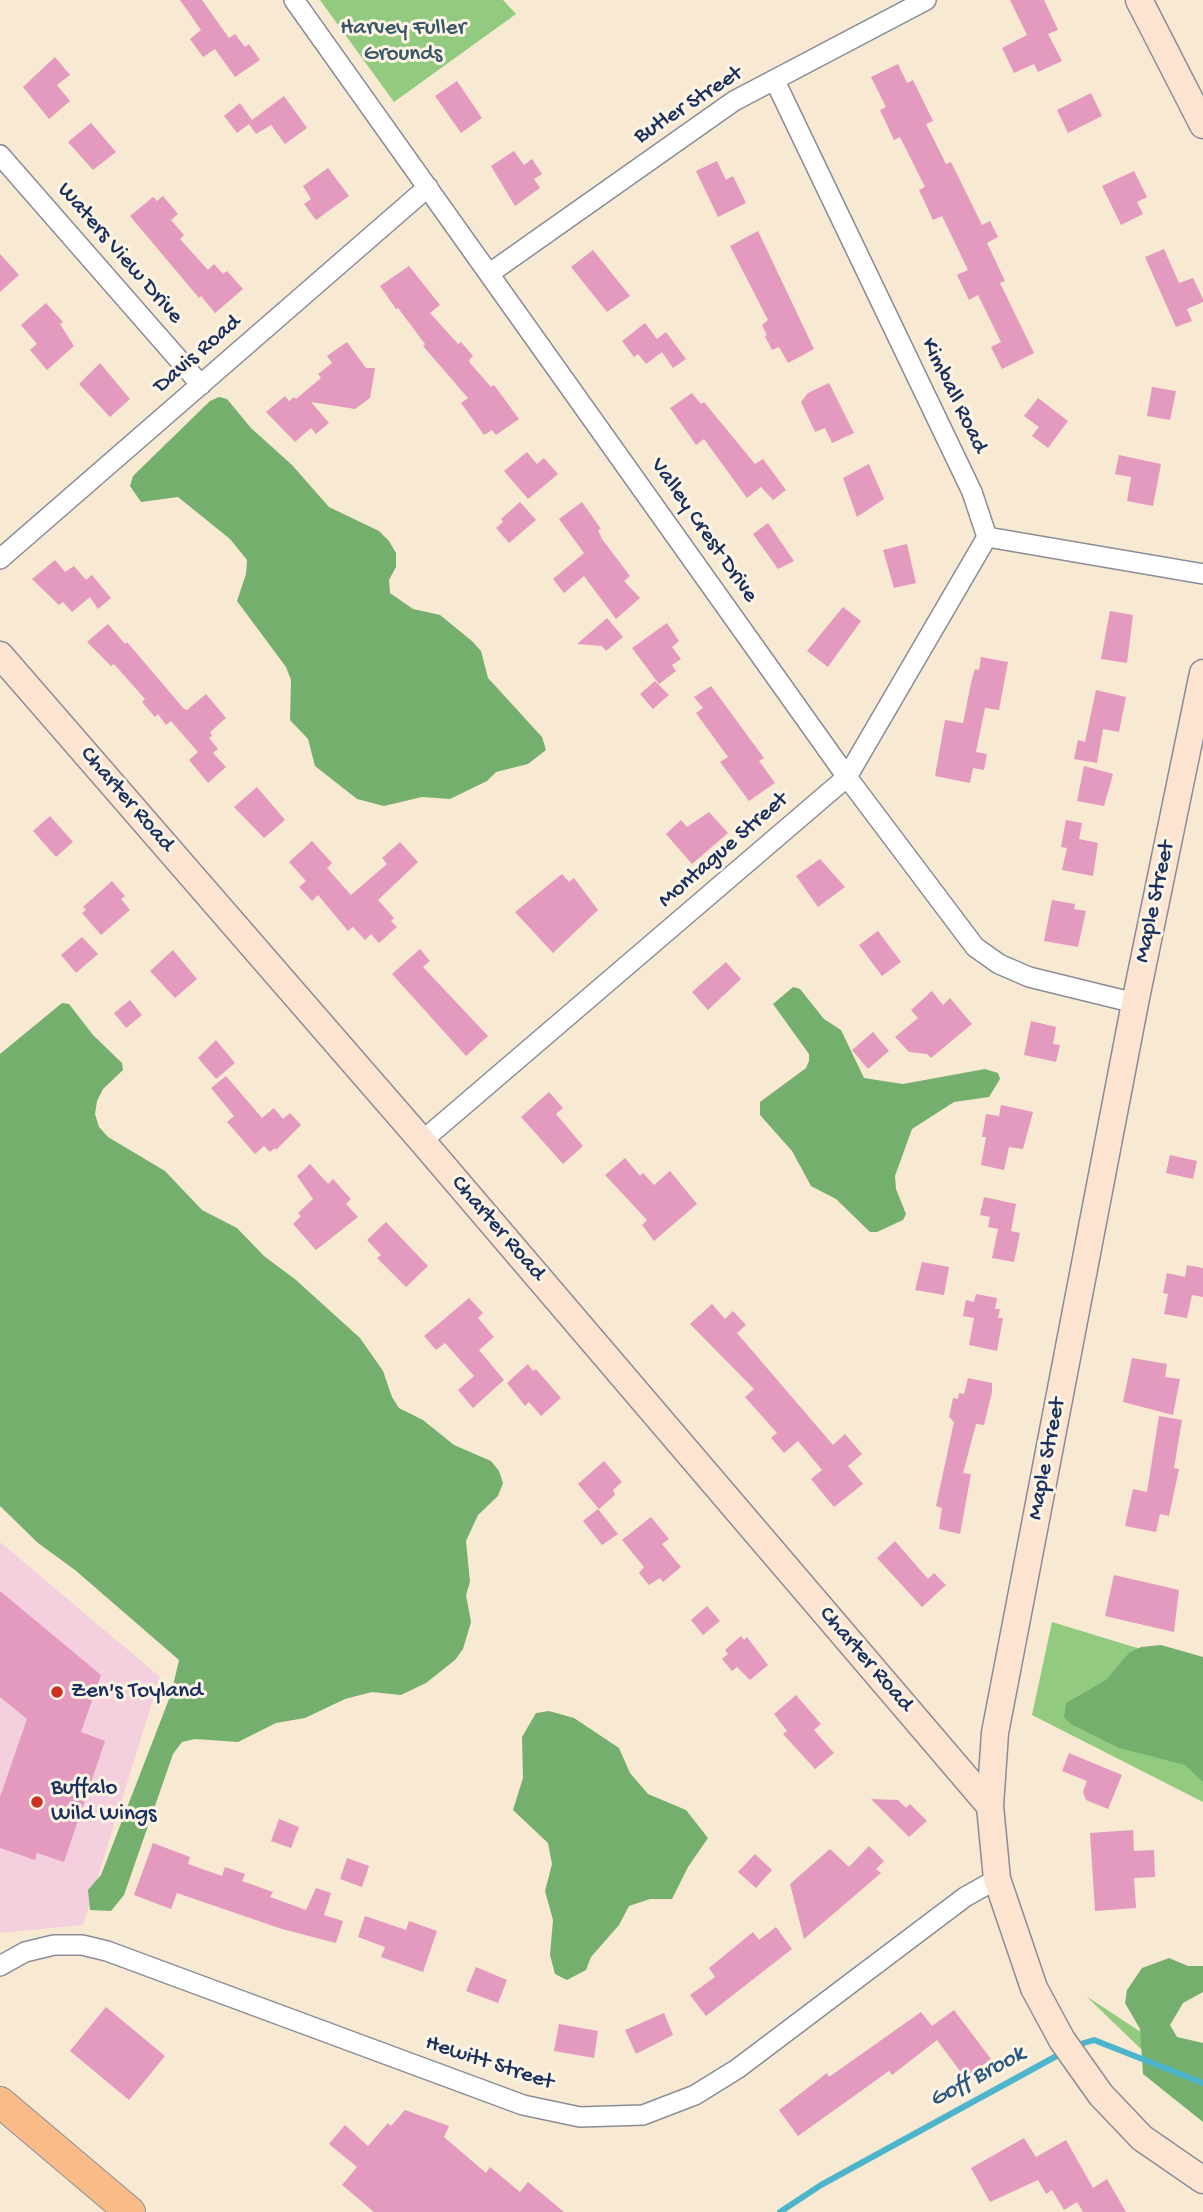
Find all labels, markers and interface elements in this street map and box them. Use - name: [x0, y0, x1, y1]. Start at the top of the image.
- park label: Harvey Fuller Grounds: [340, 15, 466, 69]
- street label: Butler Street: [630, 61, 748, 151]
- street label: Waters View Drive: [50, 178, 188, 330]
- street label: Davis Road: [149, 309, 247, 401]
- street label: Kimball Road: [913, 334, 993, 458]
- street label: Valley Crest Drive: [643, 453, 763, 609]
- street label: Charter Road: [73, 742, 179, 858]
- street label: Montague Street: [653, 787, 795, 915]
- street label: Maple Street: [1130, 839, 1182, 965]
- street label: Charter Road: [444, 1171, 550, 1287]
- street label: Maple Street: [1023, 1396, 1073, 1522]
- street label: Charter Road: [812, 1602, 918, 1718]
- place label: Zen's Toyland: [71, 1678, 203, 1706]
- marker: Zen's Toyland: [49, 1684, 65, 1700]
- place label: Buffalo Wild Wings: [51, 1775, 157, 1829]
- marker: Buffalo Wild Wings: [29, 1794, 45, 1810]
- street label: Hewitt Street: [421, 2030, 557, 2098]
- water label: Goff Brook: [925, 2041, 1031, 2115]

